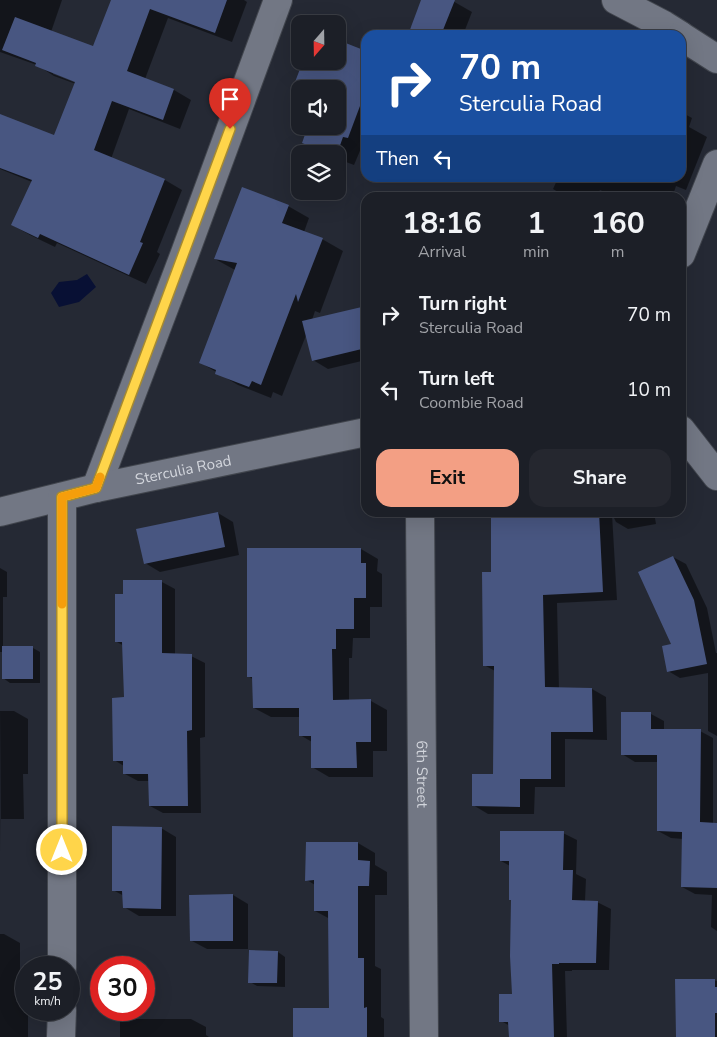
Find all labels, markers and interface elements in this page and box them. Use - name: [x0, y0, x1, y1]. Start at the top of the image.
- north arrow: [291, 15, 346, 70]
- map controls: [291, 15, 346, 200]
- text: 70 m: [459, 44, 541, 91]
- icon: right: [376, 50, 441, 115]
- pin: [209, 78, 251, 129]
- button: sound: [291, 80, 346, 135]
- icon: arrive: [216, 85, 244, 113]
- text: Sterculia Road: [459, 89, 602, 119]
- button: layers: [291, 145, 346, 200]
- icon: left: [429, 145, 457, 173]
- text: Then: [376, 146, 419, 172]
- text: 18:16: [402, 203, 482, 244]
- text: 1: [527, 203, 545, 244]
- text: 160: [591, 203, 645, 244]
- text: Arrival: [418, 241, 466, 263]
- text: min: [523, 241, 549, 263]
- text: m: [611, 241, 625, 263]
- text: Turn right: [419, 291, 506, 317]
- icon: right: [376, 301, 404, 329]
- text: 70 m: [627, 302, 671, 328]
- text: Sterculia Road: [419, 317, 523, 339]
- text: Turn left: [419, 366, 494, 392]
- icon: left: [376, 376, 404, 404]
- text: 10 m: [627, 377, 671, 403]
- text: Coombie Road: [419, 392, 524, 414]
- button: Exit: [376, 449, 519, 507]
- button: Share: [529, 449, 671, 507]
- street label: Sterculia Road: [133, 450, 233, 490]
- street label: 6th Street: [412, 740, 432, 809]
- position arrow: [35, 823, 87, 875]
- speed limit sign: 30: [90, 956, 155, 1021]
- text: 25: [32, 965, 63, 999]
- text: km/h: [34, 993, 61, 1009]

